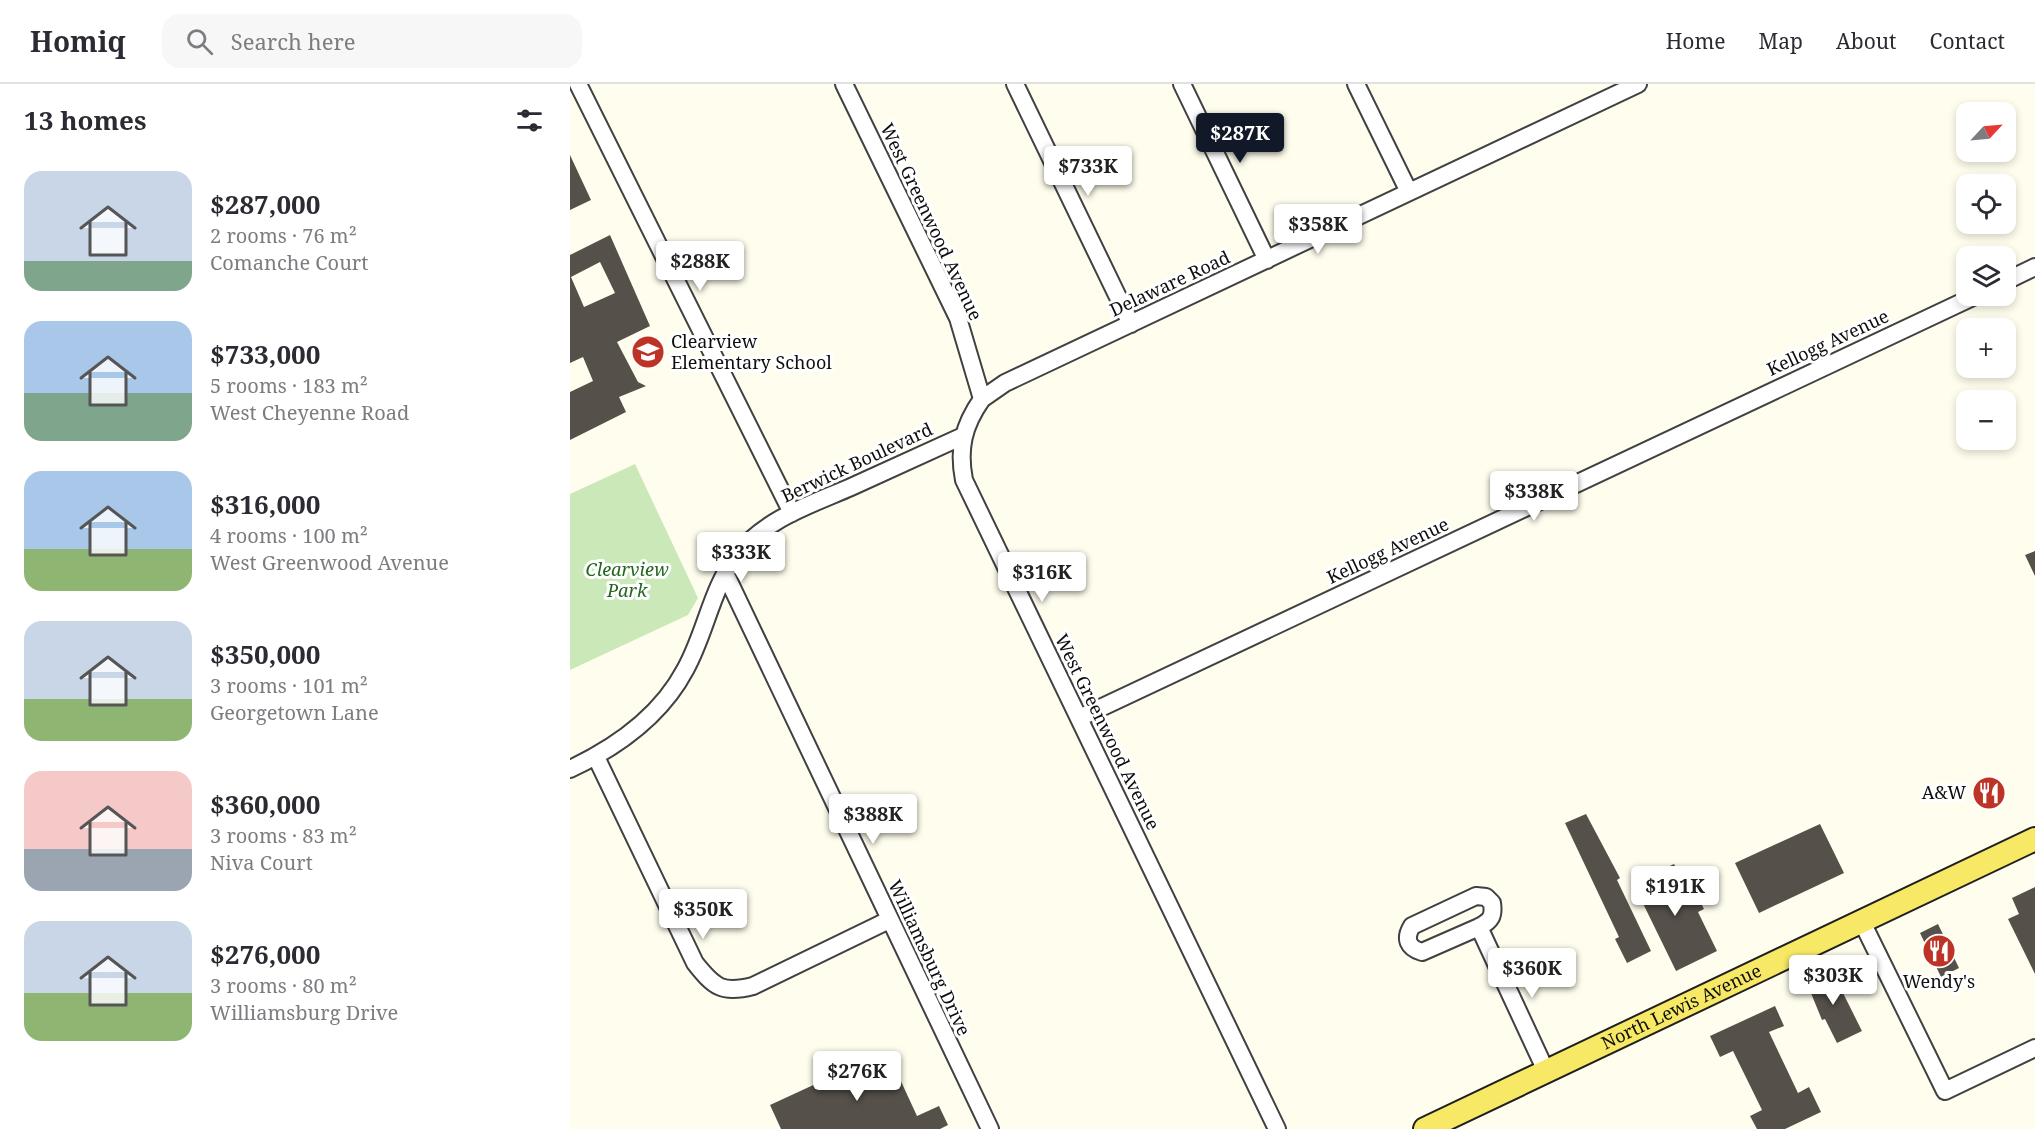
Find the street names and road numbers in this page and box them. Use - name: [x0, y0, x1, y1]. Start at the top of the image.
- street label: West Greenwood Avenue: [876, 119, 988, 324]
- street label: Delaware Road: [1105, 245, 1234, 321]
- street label: Kellogg Avenue: [1763, 303, 1892, 381]
- street label: Berwick Boulevard: [777, 417, 936, 508]
- street label: Kellogg Avenue: [1323, 511, 1452, 589]
- street label: West Greenwood Avenue: [1050, 630, 1166, 833]
- street label: Williamsburg Drive: [883, 876, 977, 1039]
- street label: North Lewis Avenue: [1597, 958, 1765, 1054]

